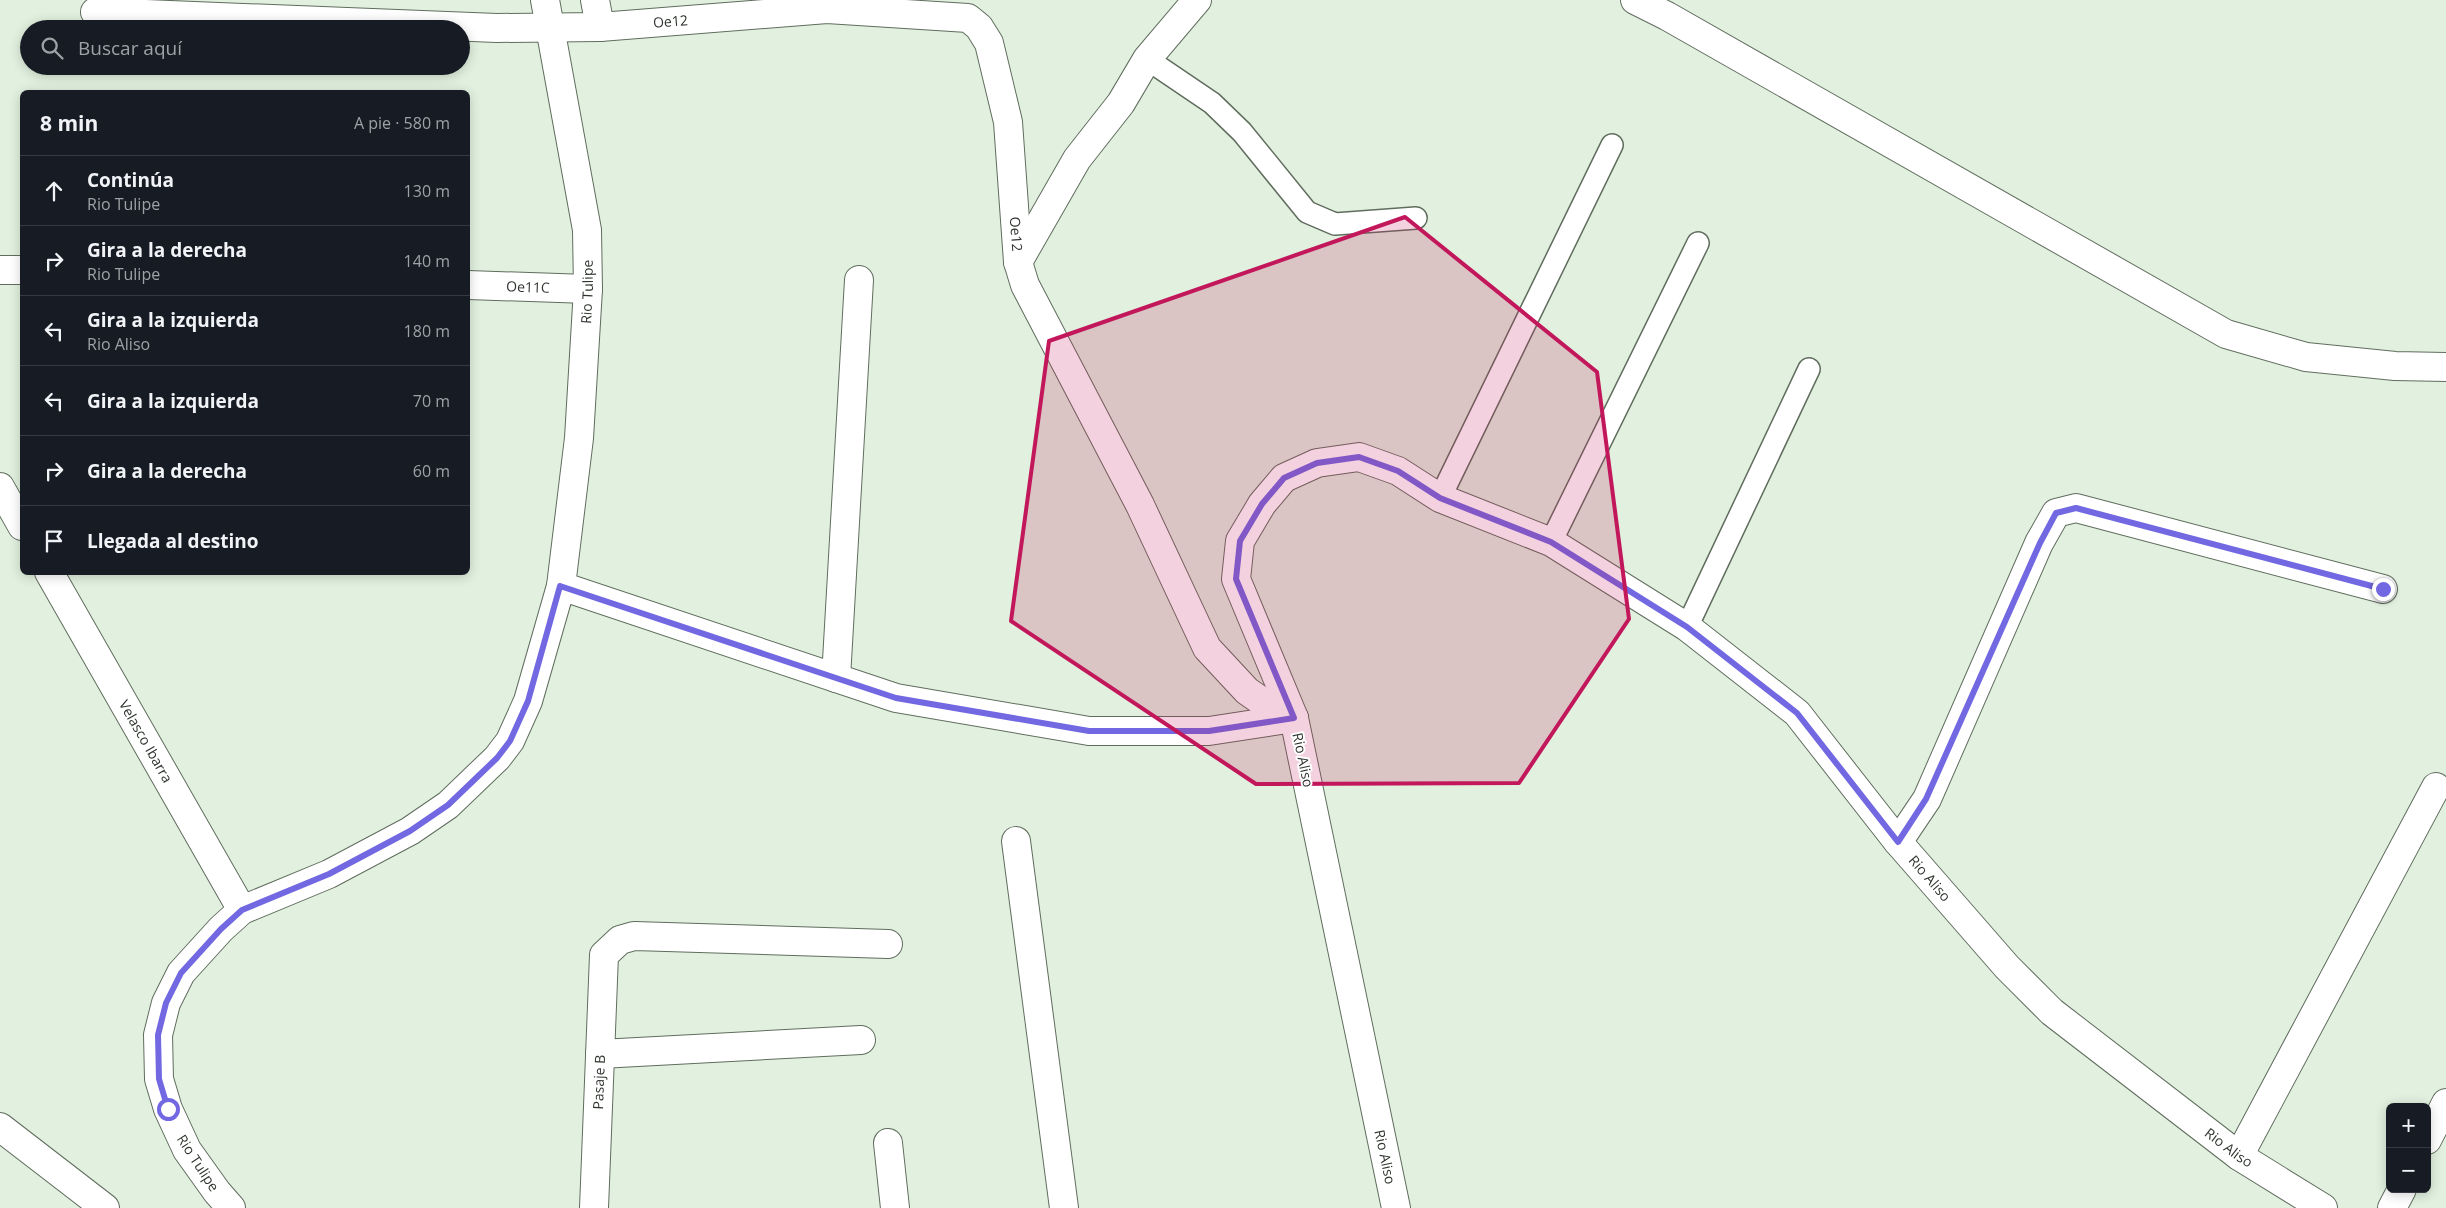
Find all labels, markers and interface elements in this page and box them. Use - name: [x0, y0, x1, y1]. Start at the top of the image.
- street label: Oe12: [652, 10, 689, 32]
- search box: [20, 20, 470, 75]
- icon: search: [38, 34, 66, 62]
- text: Buscar aquí: [78, 35, 182, 61]
- text: 8 min: [40, 109, 98, 137]
- text: A pie · 580 m: [354, 112, 450, 134]
- text: Continúa: [87, 167, 174, 193]
- icon: ahead: [40, 177, 68, 205]
- text: 130 m: [404, 180, 450, 202]
- text: Rio Tulipe: [87, 193, 160, 215]
- street label: Oe12: [1006, 216, 1027, 252]
- text: Gira a la derecha: [87, 237, 247, 263]
- icon: right: [40, 247, 68, 275]
- text: 140 m: [404, 250, 450, 272]
- street label: Rio Tulipe: [576, 259, 597, 324]
- text: Rio Tulipe: [87, 263, 160, 285]
- street label: Oe11C: [506, 276, 550, 297]
- text: Gira a la izquierda: [87, 307, 259, 333]
- icon: left: [40, 317, 68, 345]
- text: 180 m: [404, 320, 450, 342]
- text: Rio Aliso: [87, 333, 150, 355]
- icon: left: [40, 387, 68, 415]
- text: Gira a la izquierda: [87, 388, 259, 414]
- text: 70 m: [413, 390, 450, 412]
- icon: right: [40, 457, 68, 485]
- text: Gira a la derecha: [87, 458, 247, 484]
- text: 60 m: [413, 460, 450, 482]
- icon: arrive: [40, 527, 68, 555]
- text: Llegada al destino: [87, 528, 259, 554]
- route end: [2372, 578, 2395, 601]
- street label: Velasco Ibarra: [115, 696, 177, 786]
- street label: Rio Aliso: [1288, 731, 1319, 789]
- street label: Rio Aliso: [1905, 851, 1955, 905]
- street label: Pasaje B: [588, 1054, 609, 1110]
- route start: [157, 1098, 180, 1121]
- map controls: [2386, 1103, 2431, 1193]
- button: +: [2386, 1103, 2431, 1148]
- street label: Rio Aliso: [2201, 1123, 2257, 1171]
- street label: Rio Aliso: [1370, 1128, 1401, 1186]
- street label: Rio Tulipe: [173, 1131, 224, 1195]
- button: −: [2386, 1148, 2431, 1193]

